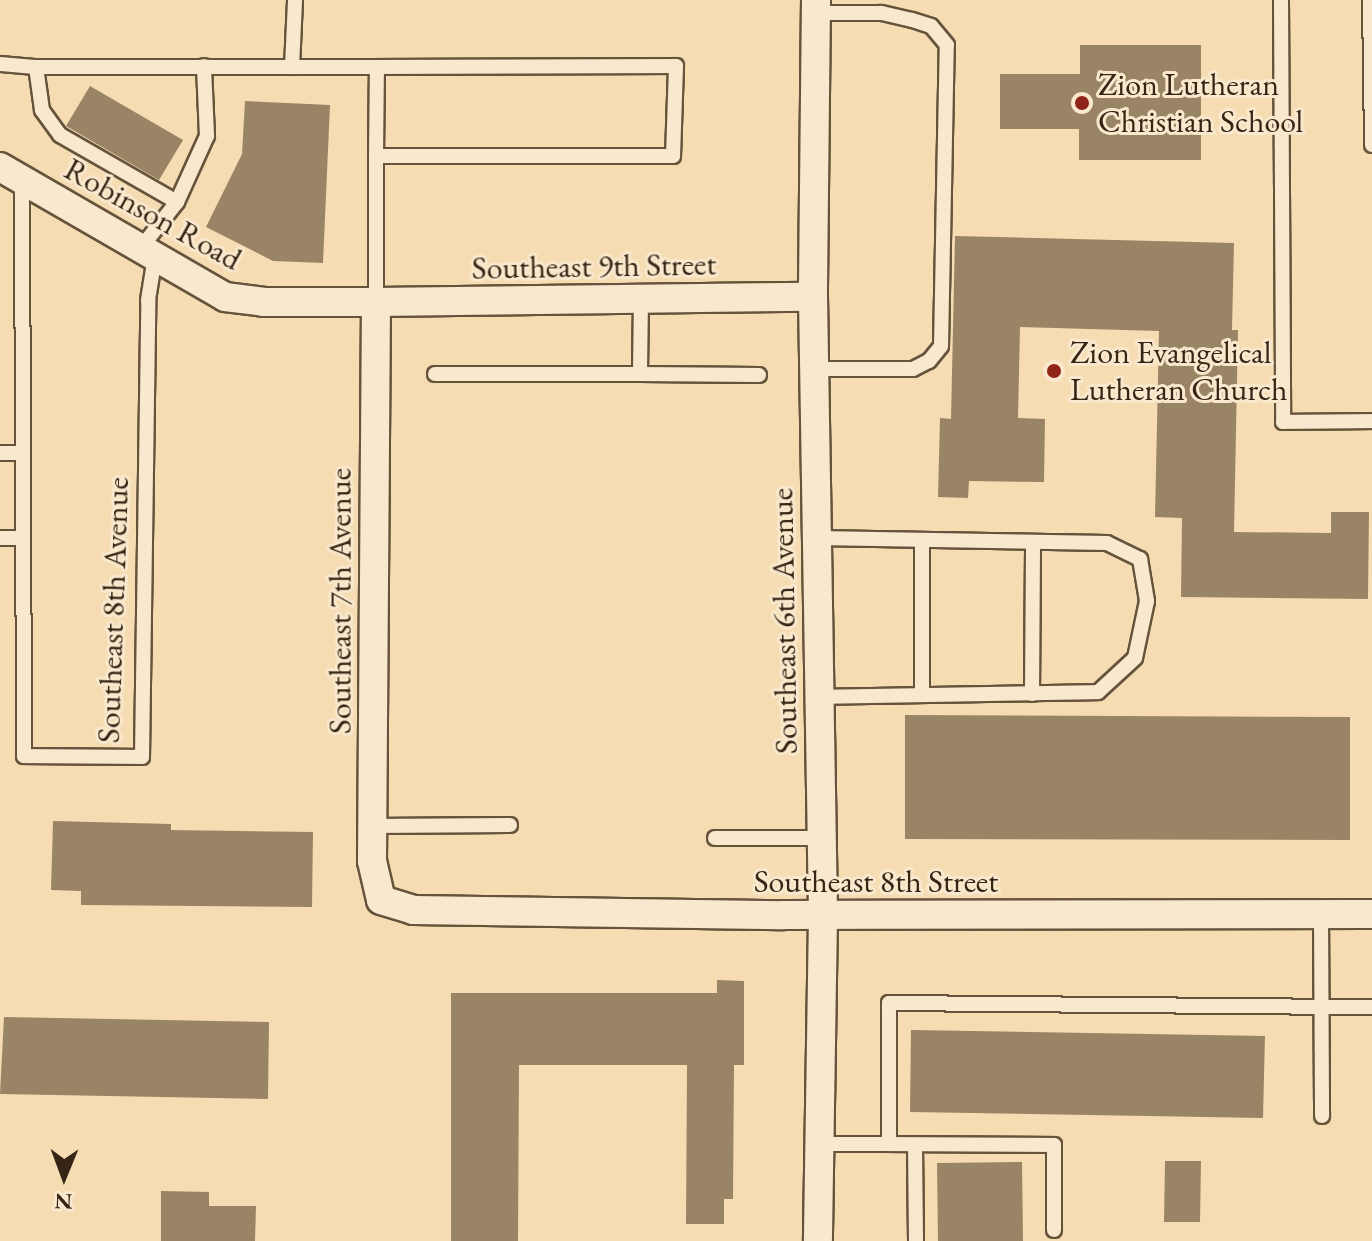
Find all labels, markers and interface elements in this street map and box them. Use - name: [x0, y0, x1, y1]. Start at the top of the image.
- place label: Zion Lutheran Christian School: [1098, 66, 1303, 141]
- marker: Zion Lutheran Christian School: [1073, 94, 1091, 112]
- street label: Robinson Road: [58, 150, 248, 278]
- street label: Southeast 9th Street: [471, 245, 717, 287]
- place label: Zion Evangelical Lutheran Church: [1070, 334, 1288, 409]
- marker: Zion Evangelical Lutheran Church: [1045, 362, 1063, 380]
- street label: Southeast 7th Avenue: [321, 468, 359, 734]
- street label: Southeast 8th Avenue: [89, 476, 137, 744]
- street label: Southeast 6th Avenue: [762, 488, 806, 754]
- street label: Southeast 8th Street: [754, 862, 998, 900]
- north arrow: [24, 1137, 104, 1217]
- text: N: [54, 1187, 73, 1216]

